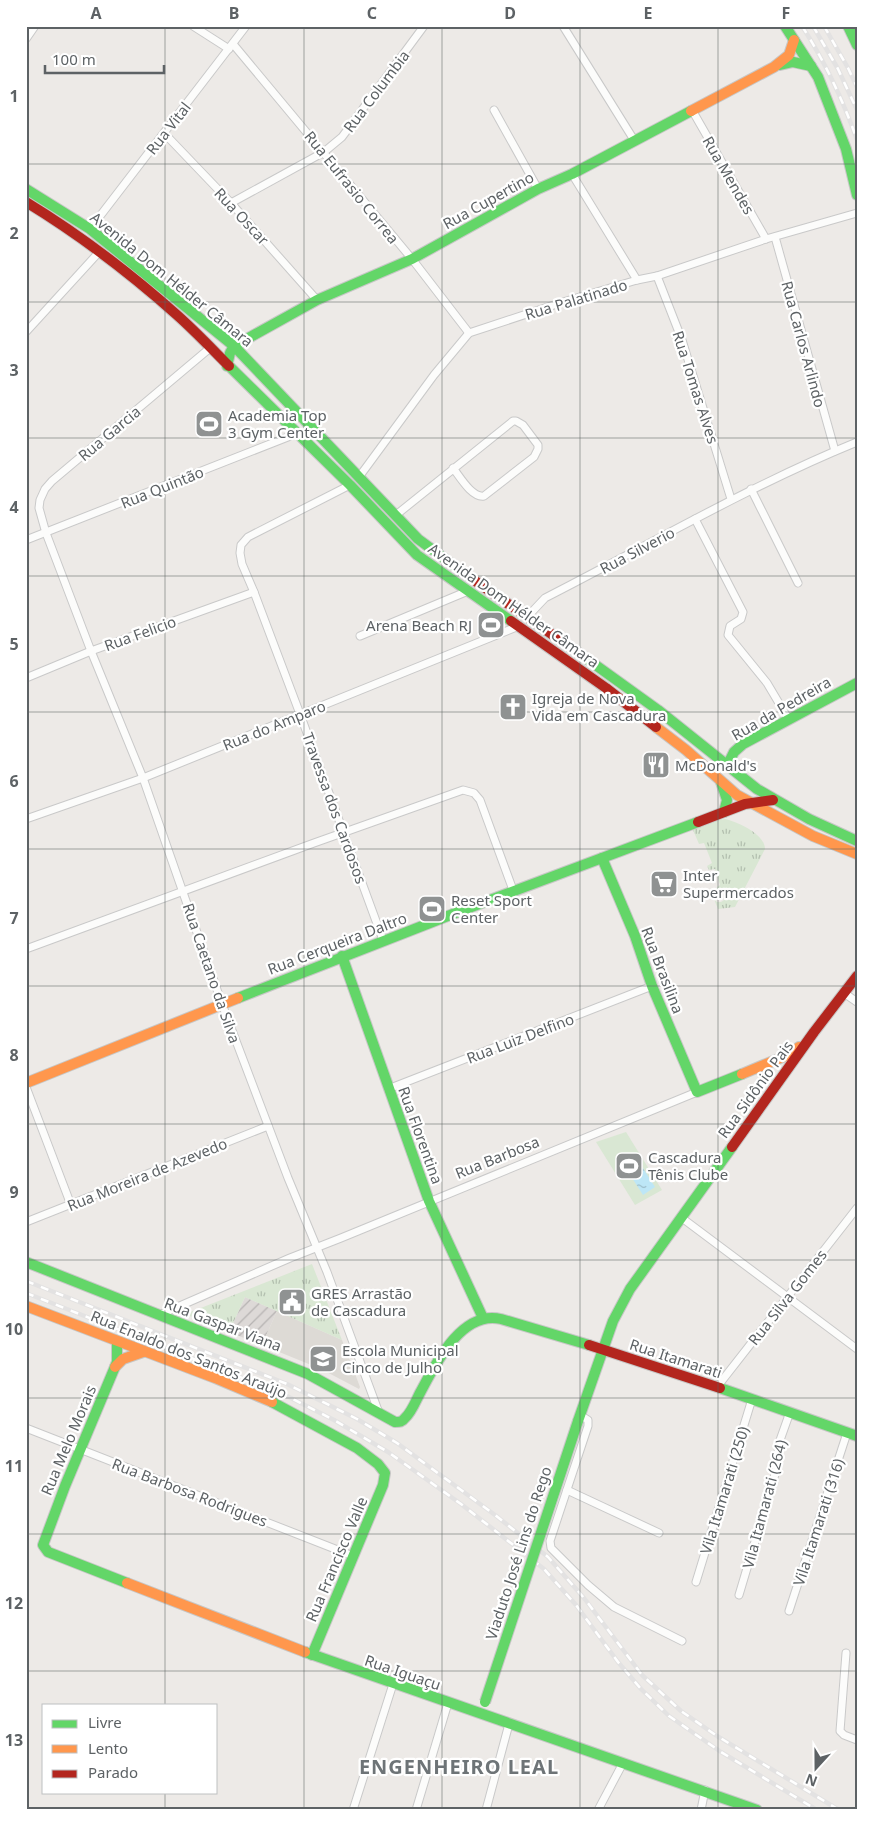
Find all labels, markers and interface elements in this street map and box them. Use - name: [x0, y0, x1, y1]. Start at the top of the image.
- text: A: [90, 2, 102, 24]
- text: B: [229, 2, 239, 24]
- text: C: [367, 2, 377, 24]
- text: D: [504, 2, 516, 24]
- text: E: [644, 2, 653, 24]
- text: F: [782, 2, 790, 24]
- scale bar: [45, 42, 164, 74]
- street label: Rua Columbia: [338, 46, 414, 136]
- text: 100 m: [52, 49, 96, 69]
- text: 1: [9, 85, 19, 107]
- street label: Rua Vital: [141, 98, 195, 158]
- street label: Rua Eufrasio Correa: [300, 126, 404, 248]
- street label: Rua Mendes: [699, 132, 759, 218]
- street label: Rua Cupertino: [439, 167, 537, 233]
- street label: Rua Oscar: [210, 183, 274, 249]
- street label: Avenida Dom Hélder Câmara: [86, 207, 258, 351]
- text: 2: [9, 222, 19, 244]
- street label: Rua Palatinado: [522, 274, 630, 324]
- street label: Rua Carlos Arlindo: [777, 279, 831, 409]
- street label: Rua Tomas Alves: [668, 328, 724, 446]
- text: 3: [9, 359, 19, 381]
- street label: Rua Garcia: [74, 401, 144, 465]
- place label: Academia Top 3 Gym Center: [228, 405, 327, 442]
- sports icon: Academia Top 3 Gym Center: [194, 409, 224, 439]
- street label: Rua Quintão: [117, 461, 207, 513]
- text: 4: [9, 496, 19, 518]
- street label: Rua Silverio: [596, 522, 678, 578]
- street label: Avenida Dom Hélder Câmara: [425, 538, 603, 672]
- sports icon: Arena Beach RJ: [476, 610, 506, 640]
- street label: Rua Felicio: [101, 611, 179, 655]
- place label: Arena Beach RJ: [366, 615, 472, 635]
- text: 5: [9, 633, 19, 655]
- street label: Rua da Pedreira: [728, 671, 834, 745]
- place label: Igreja de Nova Vida em Cascadura: [532, 688, 666, 725]
- church icon: Igreja de Nova Vida em Cascadura: [498, 692, 528, 722]
- street label: Rua do Amparo: [220, 695, 328, 755]
- street label: Travessa dos Cardosos: [298, 730, 372, 886]
- restaurant icon: McDonald's: [641, 750, 671, 780]
- place label: McDonald's: [675, 755, 757, 775]
- text: 6: [9, 770, 19, 792]
- place label: Inter Supermercados: [683, 865, 794, 902]
- supermarket icon: Inter Supermercados: [649, 869, 679, 899]
- place label: Reset Sport Center: [451, 890, 532, 927]
- sports icon: Reset Sport Center: [417, 894, 447, 924]
- street label: Rua Caetano da Silva: [179, 900, 245, 1046]
- text: 7: [9, 907, 19, 929]
- street label: Rua Cerqueira Daltro: [265, 907, 409, 979]
- street label: Rua Brasilina: [637, 924, 689, 1016]
- street label: Rua Luiz Delfino: [463, 1008, 577, 1068]
- street label: Rua Sidônio Pais: [713, 1036, 797, 1142]
- text: 8: [9, 1044, 19, 1066]
- street label: Rua Florentina: [394, 1084, 448, 1186]
- street label: Rua Barbosa: [452, 1131, 542, 1183]
- street label: Rua Moreira de Azevedo: [64, 1133, 230, 1215]
- place label: Cascadura Tênis Clube: [648, 1147, 728, 1184]
- sports icon: Cascadura Tênis Clube: [614, 1151, 644, 1181]
- text: 9: [9, 1181, 19, 1203]
- street label: Rua Silva Gomes: [743, 1245, 831, 1349]
- place label: GRES Arrastão de Cascadura: [311, 1283, 412, 1320]
- public building icon: GRES Arrastão de Cascadura: [277, 1287, 307, 1317]
- street label: Rua Gaspar Viana: [161, 1292, 285, 1356]
- street label: Rua Enaldo dos Santos Araújo: [88, 1305, 290, 1403]
- text: 10: [5, 1318, 23, 1340]
- street label: Rua Itamarati: [627, 1334, 725, 1382]
- place label: Escola Municipal Cinco de Julho: [342, 1340, 459, 1377]
- school or university icon: Escola Municipal Cinco de Julho: [308, 1344, 338, 1374]
- street label: Rua Melo Morais: [36, 1382, 100, 1498]
- street label: Vila Itamarati (250): [695, 1424, 753, 1556]
- street label: Vila Itamarati (264): [737, 1437, 791, 1571]
- street label: Rua Barbosa Rodrigues: [109, 1453, 271, 1531]
- text: 11: [5, 1455, 23, 1477]
- street label: Vila Itamarati (316): [788, 1456, 848, 1588]
- street label: Viaduto José Lins do Rego: [480, 1464, 556, 1642]
- street label: Rua Francisco Valle: [301, 1493, 371, 1625]
- text: 12: [5, 1592, 23, 1614]
- street label: Rua Iguaçu: [362, 1650, 444, 1694]
- legend: [42, 1704, 218, 1794]
- text: Livre: [88, 1712, 122, 1732]
- text: 13: [5, 1729, 23, 1751]
- text: Lento: [88, 1738, 128, 1758]
- north arrow: [790, 1744, 840, 1794]
- district label: ENGENHEIRO LEAL: [359, 1753, 559, 1780]
- text: Parado: [88, 1762, 138, 1782]
- text: N: [802, 1770, 820, 1792]

